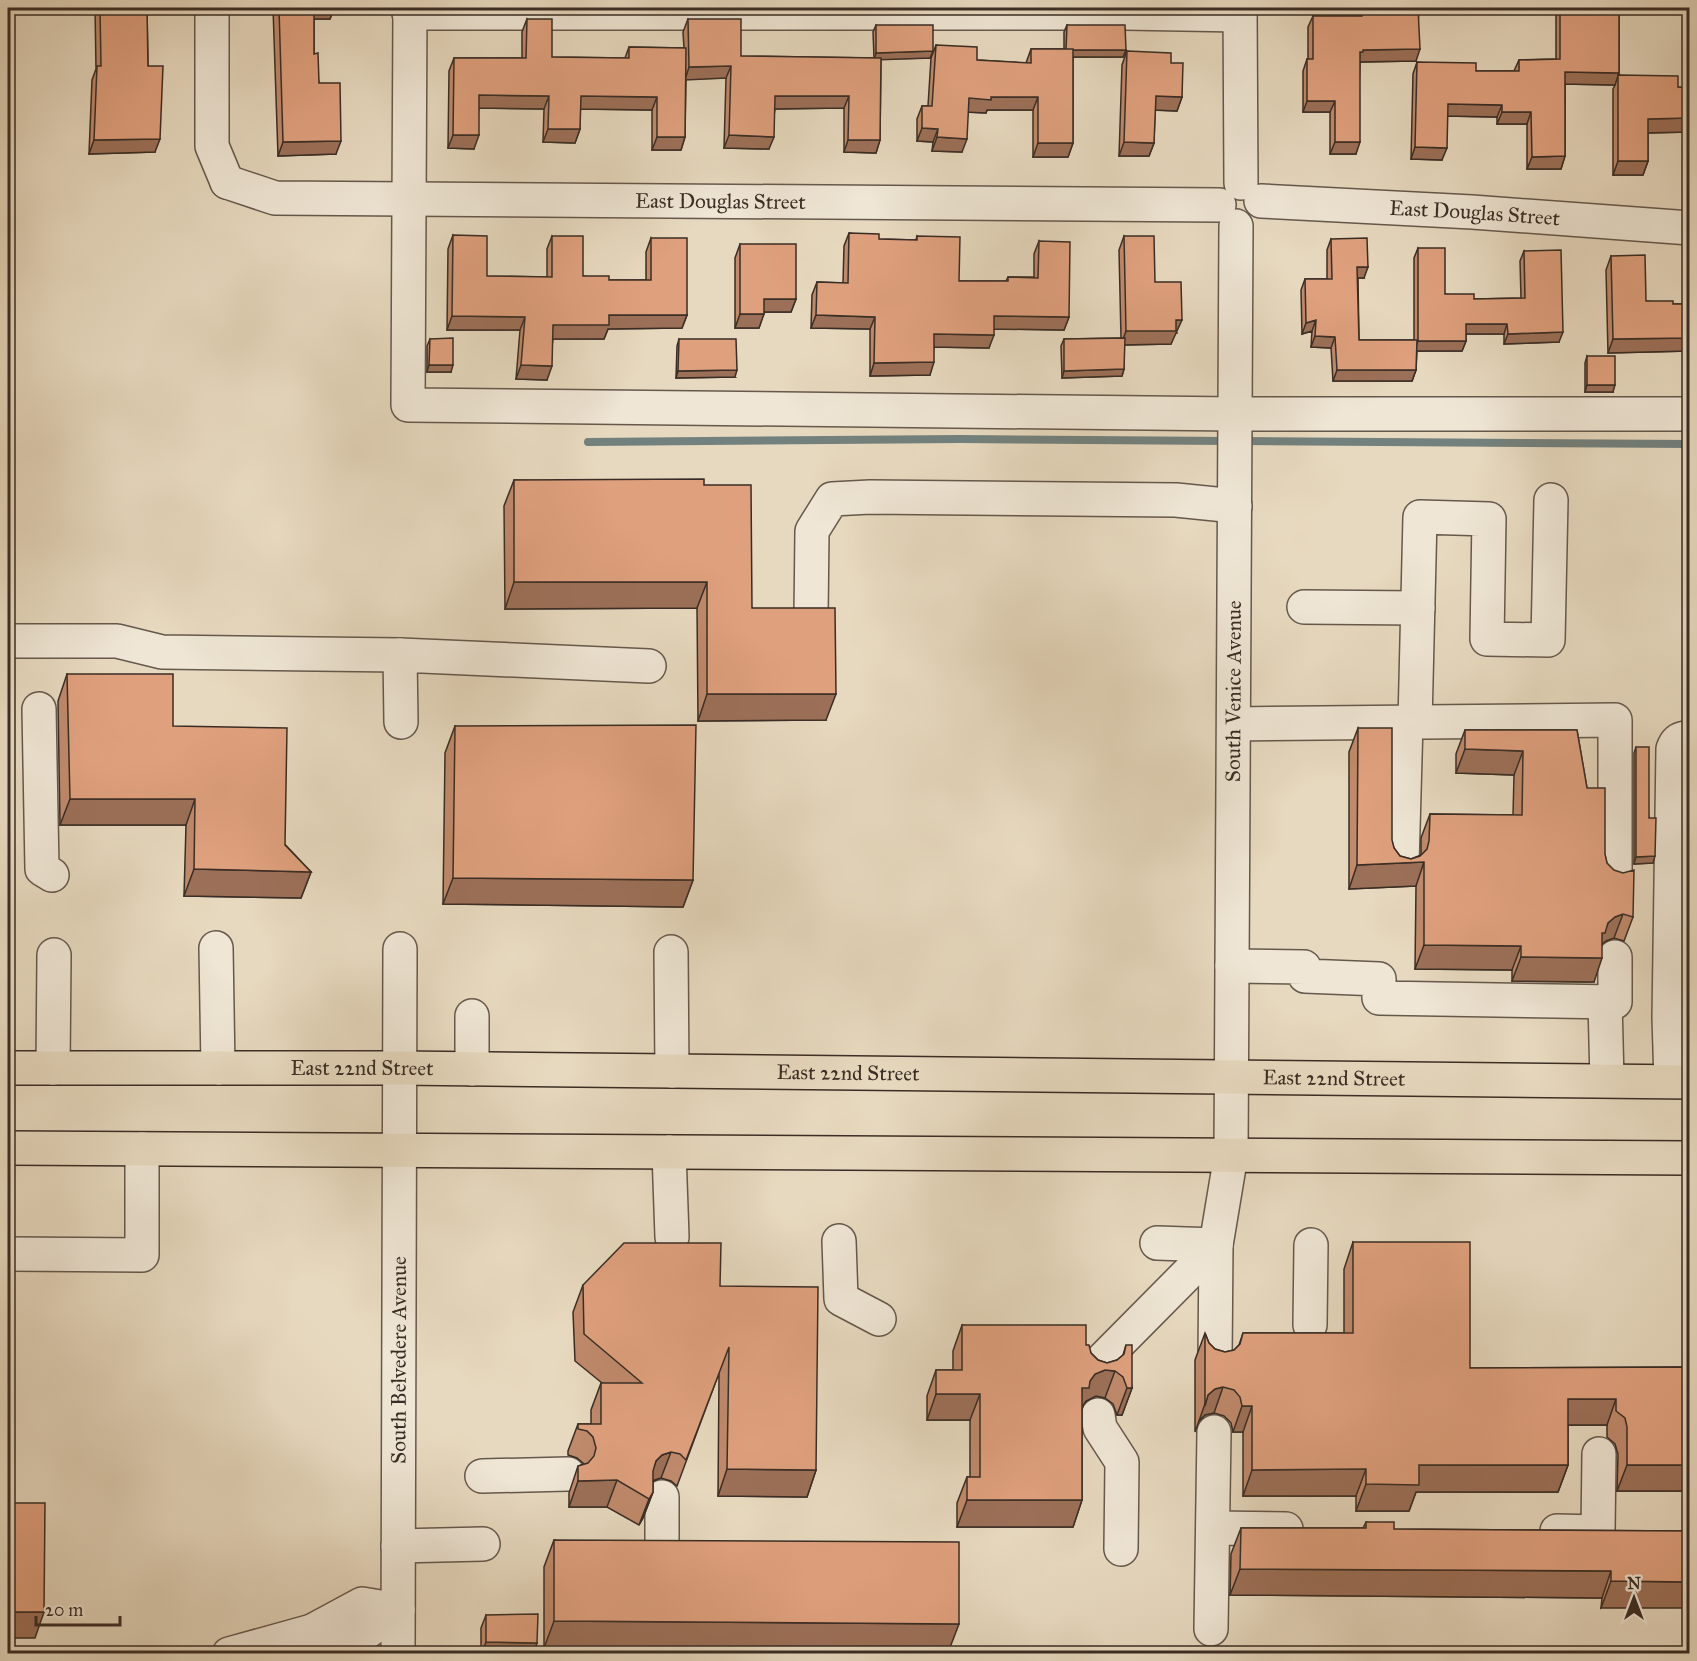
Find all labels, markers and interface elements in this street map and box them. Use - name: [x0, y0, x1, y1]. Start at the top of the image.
- street label: East Douglas Street: [635, 188, 806, 215]
- street label: East Douglas Street: [1389, 195, 1561, 231]
- street label: South Venice Avenue: [1220, 600, 1247, 782]
- street label: East 22nd Street: [291, 1055, 434, 1081]
- street label: East 22nd Street: [776, 1059, 920, 1087]
- street label: East 22nd Street: [1262, 1064, 1406, 1092]
- street label: South Belvedere Avenue: [386, 1256, 412, 1464]
- north arrow: [1604, 1568, 1664, 1628]
- text: N: [1627, 1574, 1641, 1593]
- scale bar: [36, 1589, 120, 1627]
- text: 20 m: [45, 1599, 83, 1621]

